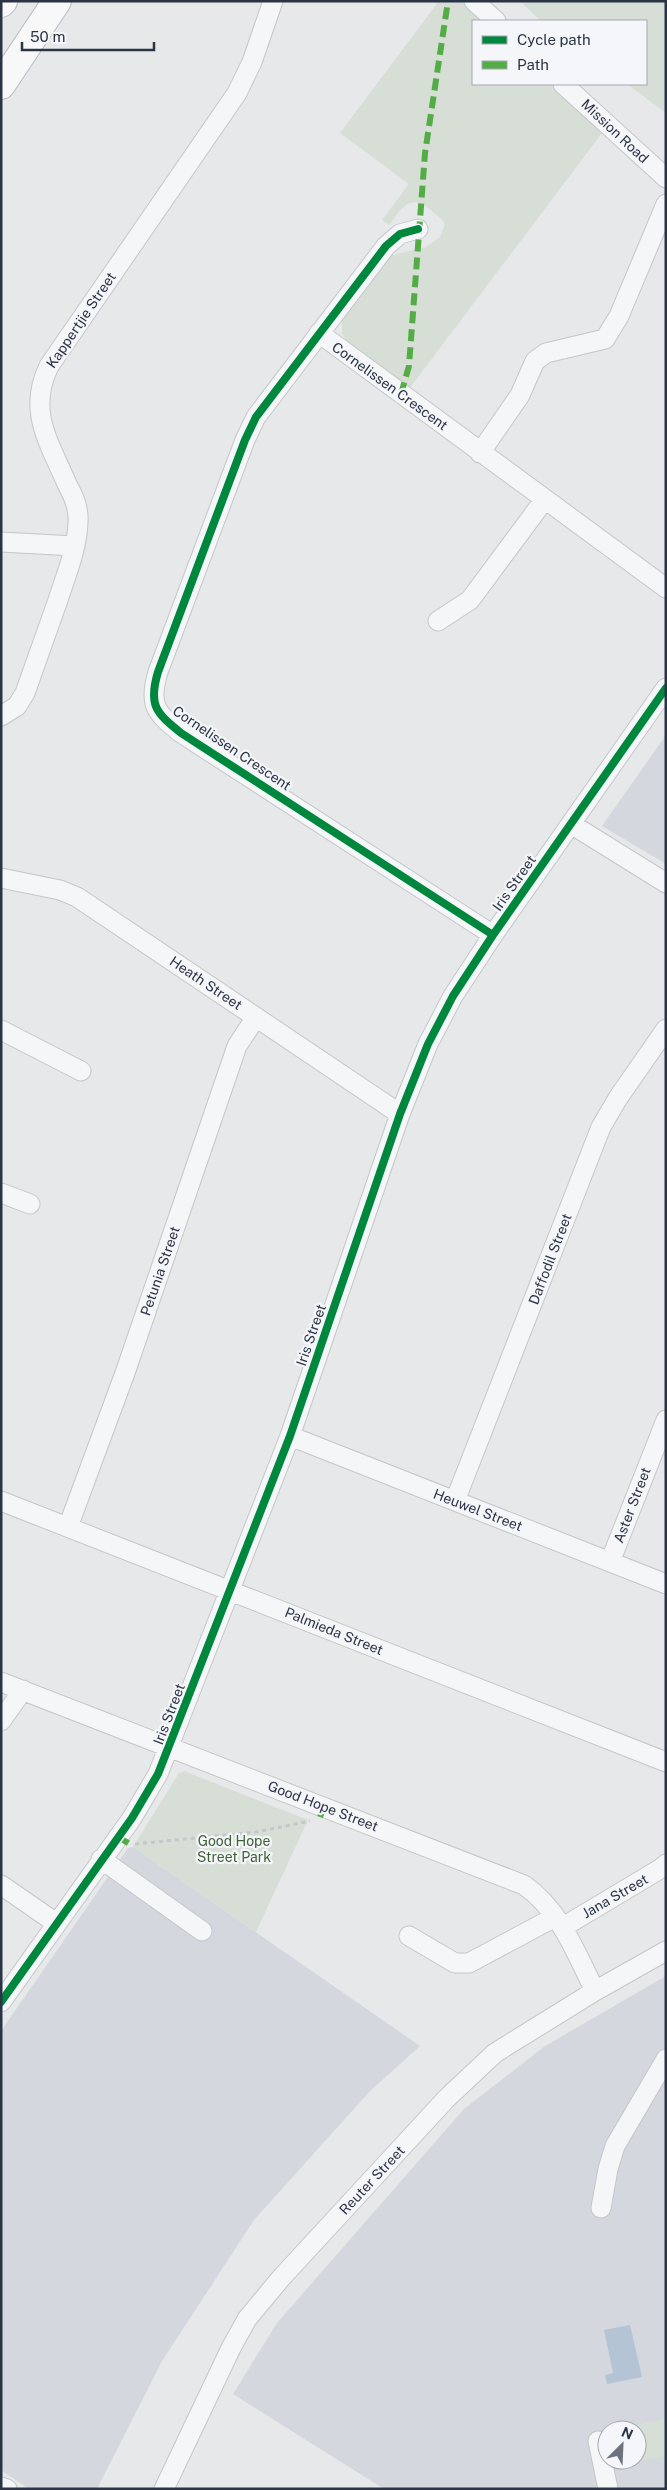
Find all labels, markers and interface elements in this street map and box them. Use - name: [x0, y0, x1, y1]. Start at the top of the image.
- scale bar: [22, 20, 155, 52]
- legend: [472, 20, 647, 85]
- text: 50 m: [30, 28, 65, 45]
- text: Cycle path: [517, 31, 591, 48]
- text: Path: [517, 56, 549, 73]
- street label: Mission Road: [578, 96, 652, 166]
- street label: Kappertjie Street: [43, 269, 119, 371]
- street label: Cornelissen Crescent: [329, 339, 451, 433]
- street label: Cornelissen Crescent: [170, 703, 294, 793]
- street label: Iris Street: [489, 852, 539, 914]
- street label: Heath Street: [167, 953, 245, 1013]
- street label: Daffodil Street: [525, 1211, 575, 1307]
- street label: Petunia Street: [137, 1224, 183, 1318]
- street label: Iris Street: [293, 1302, 329, 1368]
- street label: Aster Street: [610, 1465, 654, 1545]
- street label: Heuwel Street: [431, 1486, 525, 1534]
- street label: Palmieda Street: [283, 1604, 385, 1658]
- street label: Iris Street: [150, 1681, 188, 1747]
- street label: Good Hope Street: [266, 1778, 380, 1834]
- park label: Good Hope Street Park: [197, 1833, 271, 1865]
- street label: Jana Street: [579, 1871, 651, 1921]
- street label: Reuter Street: [336, 2142, 408, 2218]
- north arrow: [597, 2420, 647, 2470]
- text: N: [619, 2424, 636, 2443]

